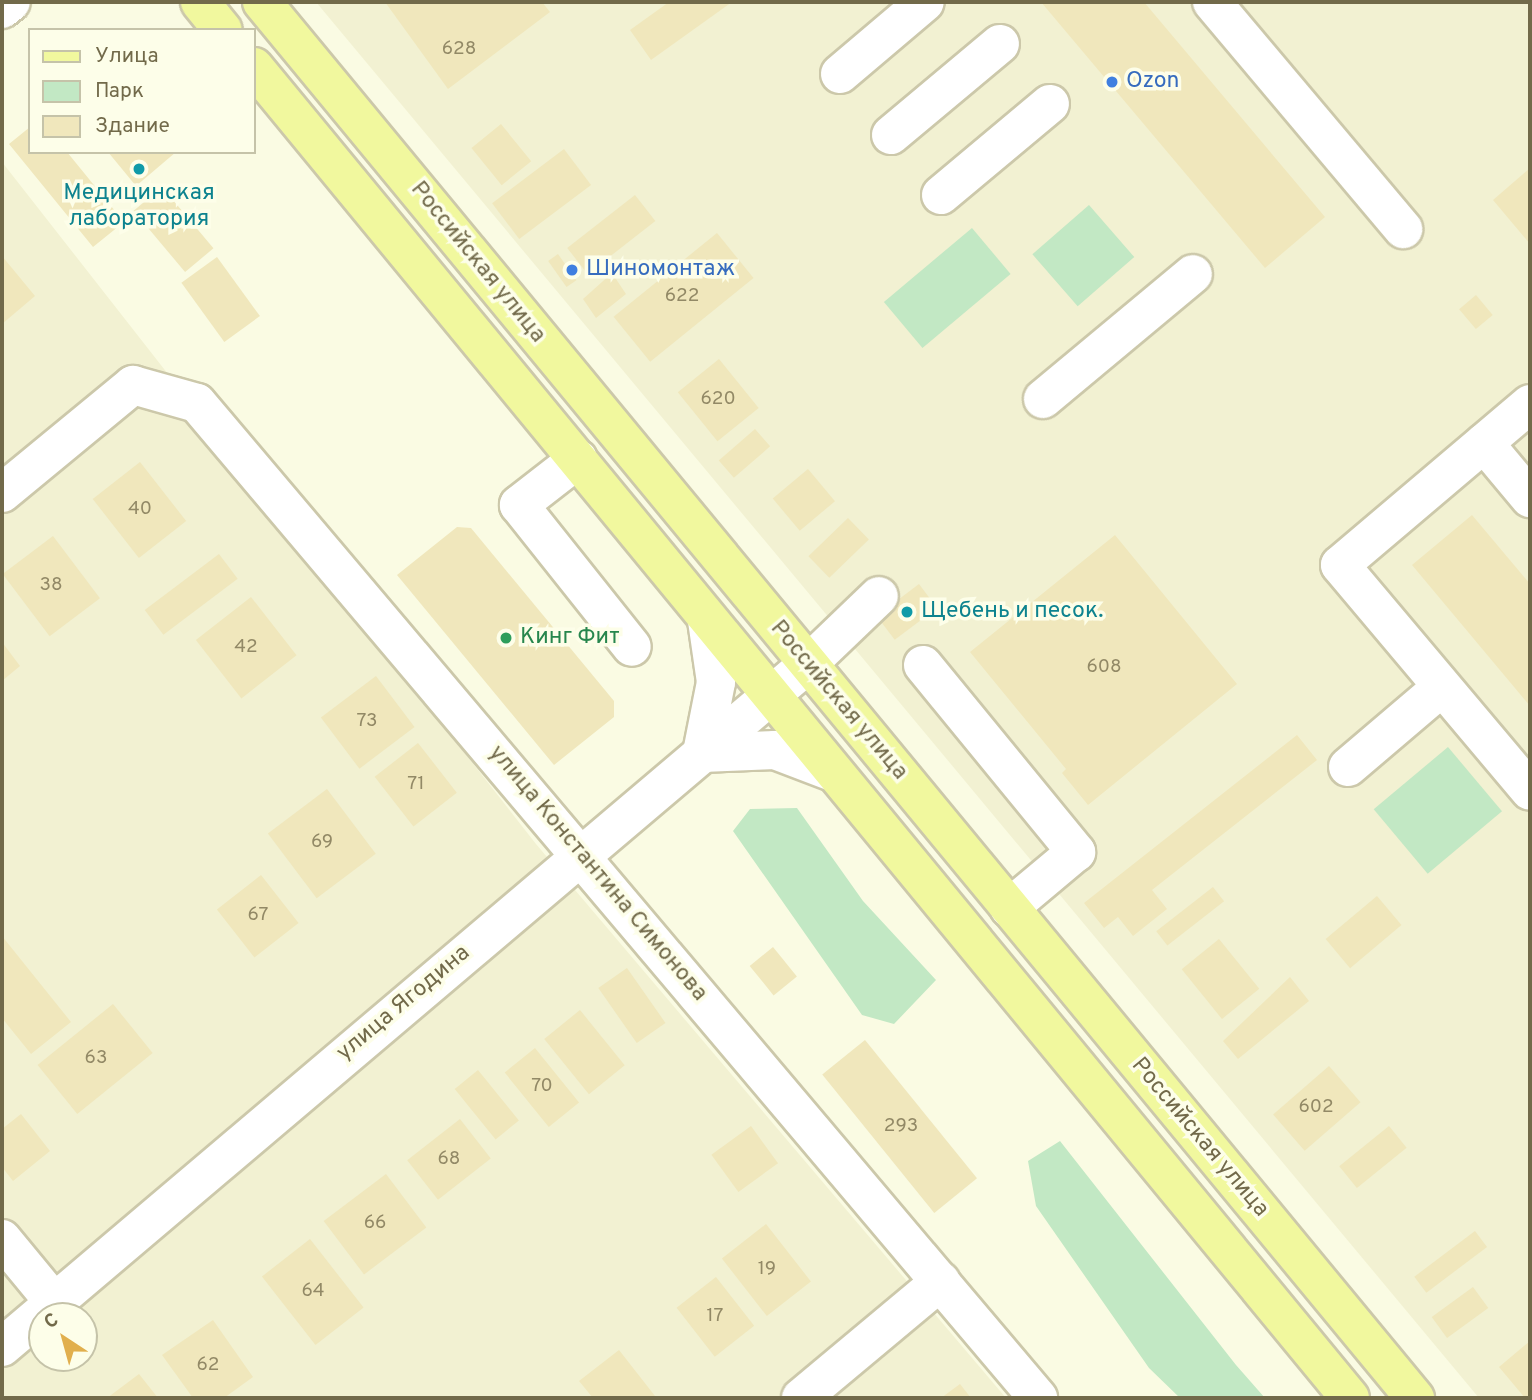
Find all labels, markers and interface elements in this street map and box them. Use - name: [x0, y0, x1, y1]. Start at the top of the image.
- legend: [28, 28, 256, 154]
- house number: 628: [442, 39, 476, 61]
- text: Улица: [95, 43, 159, 70]
- place label: Ozon: [1126, 68, 1179, 96]
- marker: Ozon: [1104, 74, 1120, 90]
- text: Парк: [95, 78, 144, 105]
- text: Здание: [95, 113, 170, 140]
- marker: Медицинская лаборатория: [131, 161, 147, 177]
- street label: Российская улица: [404, 177, 550, 349]
- place label: Медицинская лаборатория: [63, 180, 215, 234]
- place label: Шиномонтаж: [586, 256, 735, 284]
- marker: Шиномонтаж: [564, 262, 580, 278]
- house number: 622: [665, 286, 699, 308]
- house number: 620: [700, 389, 736, 411]
- house number: 40: [128, 499, 152, 521]
- house number: 38: [39, 575, 63, 597]
- place label: Щебень и песок.: [921, 598, 1103, 626]
- marker: Щебень и песок.: [899, 604, 915, 620]
- street label: Российская улица: [763, 616, 913, 786]
- place label: Кинг Фит: [520, 624, 620, 652]
- marker: Кинг Фит: [498, 630, 514, 646]
- house number: 42: [234, 637, 258, 659]
- house number: 608: [1086, 657, 1122, 679]
- house number: 73: [356, 711, 378, 733]
- street label: улица Константина Симонова: [482, 740, 712, 1008]
- house number: 71: [407, 774, 425, 796]
- house number: 69: [311, 832, 333, 854]
- house number: 67: [248, 905, 268, 927]
- street label: улица Ягодина: [332, 940, 476, 1068]
- house number: 63: [85, 1048, 107, 1070]
- street label: Российская улица: [1124, 1053, 1274, 1223]
- house number: 70: [531, 1076, 553, 1098]
- house number: 602: [1298, 1097, 1334, 1119]
- house number: 293: [884, 1116, 918, 1138]
- house number: 68: [438, 1149, 460, 1171]
- house number: 66: [364, 1213, 386, 1235]
- house number: 19: [758, 1259, 776, 1281]
- house number: 64: [301, 1281, 325, 1303]
- north arrow: [28, 1302, 98, 1372]
- house number: 17: [707, 1306, 723, 1328]
- text: С: [40, 1308, 64, 1335]
- house number: 62: [197, 1355, 219, 1377]

